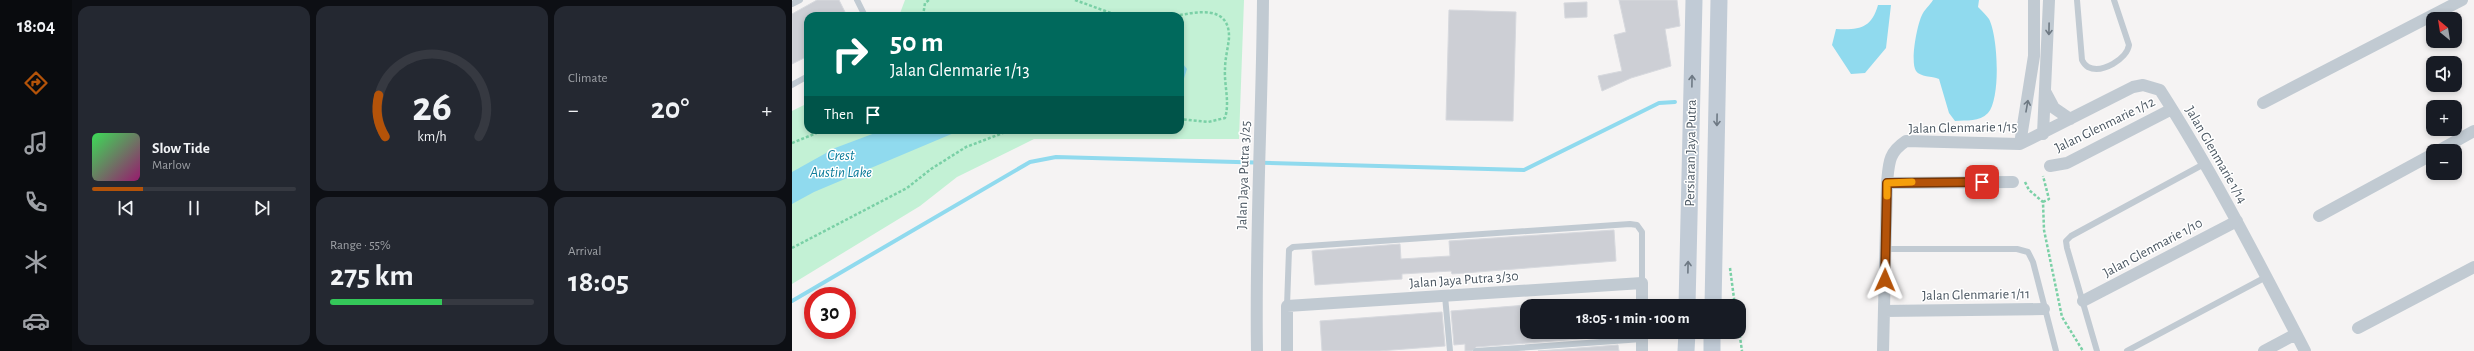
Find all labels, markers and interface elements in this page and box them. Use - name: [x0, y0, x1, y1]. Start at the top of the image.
- north arrow: [2426, 12, 2462, 48]
- map controls: [2426, 12, 2462, 180]
- text: 18:04: [17, 18, 55, 36]
- one-way arrow: [2045, 22, 2052, 35]
- icon: right: [824, 28, 876, 80]
- text: 50 m: [890, 29, 944, 57]
- button: sound: [2426, 56, 2462, 92]
- text: Jalan Glenmarie 1/13: [890, 62, 1030, 80]
- icon: directions: [22, 69, 50, 97]
- text: Climate: [568, 72, 607, 85]
- one-way arrow: [1689, 75, 1696, 88]
- text: 26: [412, 86, 452, 127]
- text: 20°: [651, 94, 689, 124]
- street label: Jalan Glenmarie 1/12: [2053, 95, 2157, 155]
- text: −: [568, 99, 579, 121]
- text: +: [761, 99, 772, 121]
- street label: Persiaran Jaya Putra: [1683, 99, 1699, 207]
- one-way arrow: [2023, 100, 2031, 113]
- button: +: [2426, 100, 2462, 136]
- icon: arrive: [862, 104, 884, 126]
- street label: Jalan Glenmarie 1/14: [2183, 104, 2250, 206]
- text: Then: [824, 107, 854, 122]
- one-way arrow: [1713, 113, 1720, 126]
- street label: Jalan Jaya Putra 3/25: [1235, 120, 1253, 230]
- street label: Jalan Glenmarie 1/15: [1908, 120, 2018, 136]
- icon: music: [22, 129, 50, 157]
- text: km/h: [417, 129, 447, 143]
- text: Slow Tide: [152, 141, 210, 156]
- button: −: [2426, 144, 2462, 180]
- water label: Crest Austin Lake: [809, 148, 872, 180]
- text: Marlow: [152, 159, 190, 172]
- pin: [1965, 165, 1999, 199]
- icon: arrive: [1971, 171, 1993, 193]
- icon: phone: [22, 188, 50, 216]
- icon: previous: [115, 197, 137, 219]
- icon: pause: [183, 197, 205, 219]
- icon: next: [251, 197, 273, 219]
- street label: Jalan Glenmarie 1/10: [2101, 216, 2205, 280]
- text: Range · 55%: [330, 239, 391, 252]
- text: Arrival: [568, 245, 601, 258]
- icon: climate: [22, 248, 50, 276]
- position arrow: [1864, 259, 1906, 301]
- text: 275 km: [330, 261, 414, 291]
- one-way arrow: [1684, 261, 1692, 274]
- text: 18:05: [568, 267, 629, 297]
- street label: Jalan Jaya Putra 3/30: [1409, 269, 1519, 291]
- speed limit sign: 30: [804, 287, 856, 339]
- street label: Jalan Glenmarie 1/11: [1922, 287, 2030, 303]
- icon: car: [22, 307, 50, 335]
- text: 18:05 · 1 min · 100 m: [1576, 311, 1690, 326]

